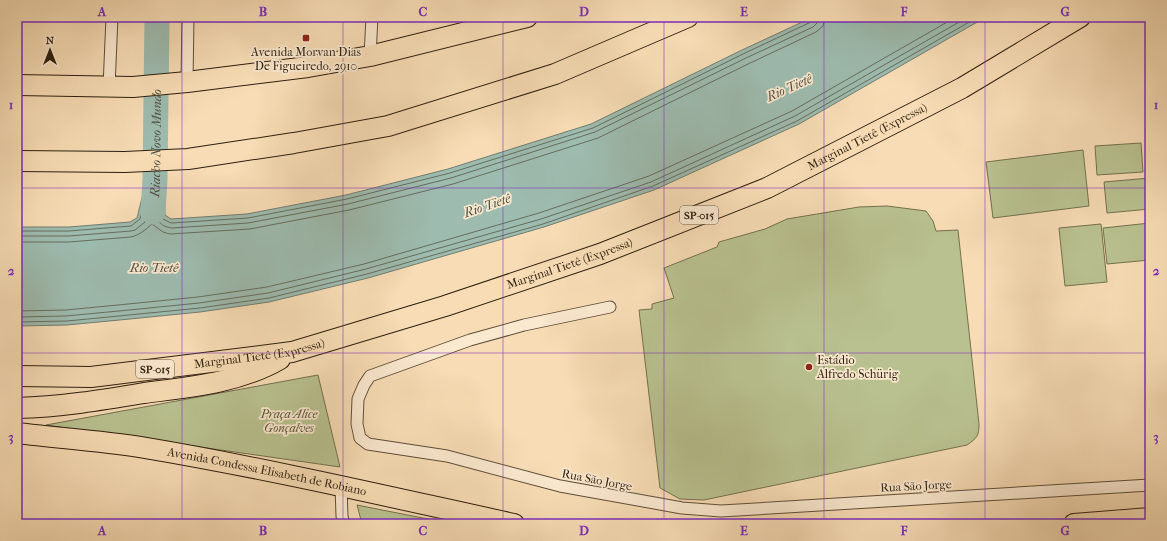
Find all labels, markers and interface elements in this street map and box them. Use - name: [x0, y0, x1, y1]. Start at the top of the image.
- text: A: [97, 4, 107, 19]
- text: B: [259, 4, 268, 19]
- text: C: [419, 4, 428, 19]
- text: D: [579, 4, 589, 19]
- text: E: [740, 4, 748, 19]
- text: F: [900, 4, 908, 19]
- text: G: [1060, 4, 1070, 19]
- north arrow: [30, 30, 70, 70]
- marker: Avenida Morvan Dias De Figueiredo, 2910: [301, 33, 311, 43]
- text: N: [46, 34, 55, 47]
- place label: Avenida Morvan Dias De Figueiredo, 2910: [250, 45, 362, 73]
- water label: Rio Tietê: [763, 70, 815, 105]
- water label: Riacho Novo Mundo: [147, 89, 164, 198]
- text: 1: [9, 97, 14, 112]
- text: 1: [1154, 97, 1159, 112]
- street label: Marginal Tietê (Expressa): [805, 100, 929, 173]
- water label: Rio Tietê: [461, 190, 513, 221]
- road number: SP-015: [680, 206, 718, 224]
- street label: Marginal Tietê (Expressa): [505, 235, 635, 292]
- water label: Rio Tietê: [129, 260, 179, 275]
- text: 2: [8, 263, 15, 278]
- text: 2: [1153, 263, 1160, 278]
- street label: Marginal Tietê (Expressa): [193, 336, 326, 371]
- place label: Estádio Alfredo Schürig: [816, 353, 899, 381]
- road number: SP-015: [136, 360, 174, 378]
- marker: Estádio Alfredo Schürig: [804, 362, 814, 372]
- park label: Praça Alice Gonçalves: [260, 407, 319, 435]
- text: 3: [8, 429, 14, 445]
- text: 3: [1153, 429, 1159, 445]
- street label: Avenida Condessa Elisabeth de Robiano: [165, 445, 368, 498]
- street label: Rua São Jorge: [561, 466, 633, 494]
- street label: Rua São Jorge: [880, 477, 952, 495]
- text: A: [97, 523, 107, 538]
- text: B: [259, 523, 268, 538]
- text: C: [419, 523, 428, 538]
- text: D: [579, 523, 589, 538]
- text: E: [740, 523, 748, 538]
- text: F: [900, 523, 908, 538]
- text: G: [1060, 523, 1070, 538]

